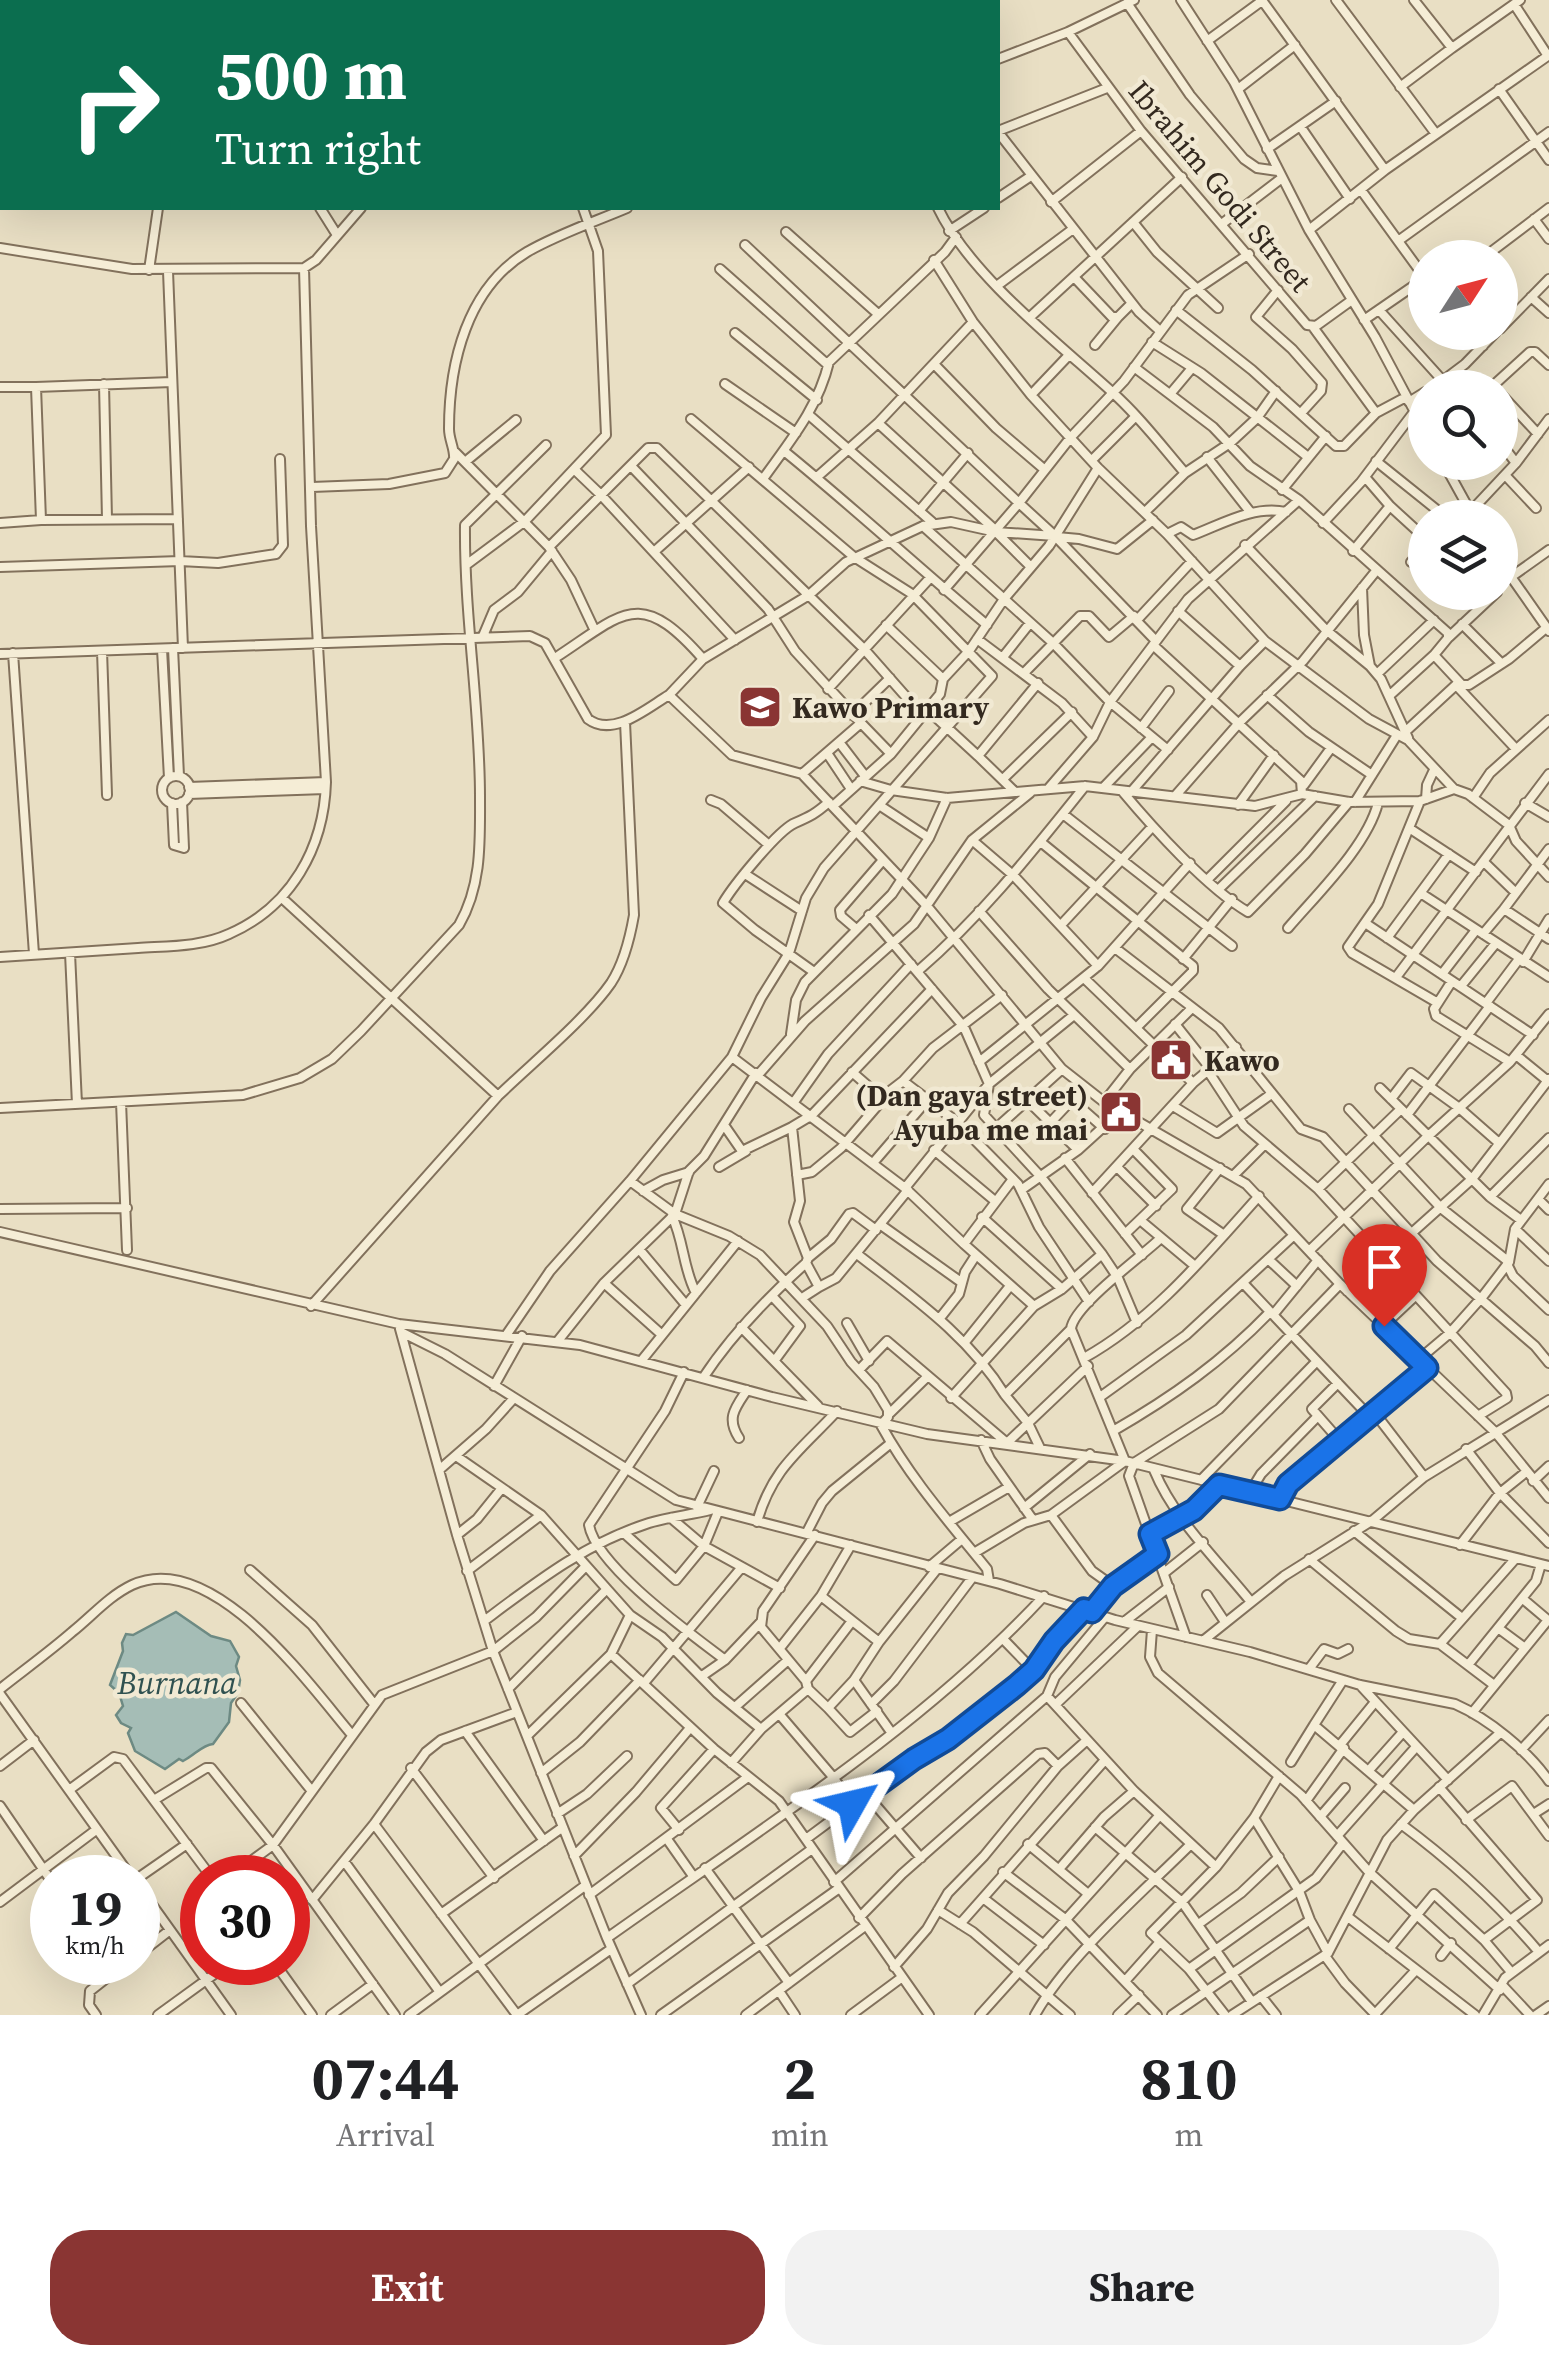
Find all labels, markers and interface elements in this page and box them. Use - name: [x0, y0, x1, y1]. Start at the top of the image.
- text: 500 m: [215, 26, 407, 122]
- icon: right: [50, 40, 180, 170]
- street label: Ibrahim Godi Street: [1119, 72, 1321, 301]
- text: Turn right: [215, 117, 421, 179]
- north arrow: [1408, 240, 1518, 350]
- map controls: [1408, 240, 1518, 610]
- button: search: [1408, 370, 1518, 480]
- button: layers: [1408, 500, 1518, 610]
- school or university icon: Kawo Primary: [737, 684, 783, 730]
- place label: Kawo Primary: [792, 687, 989, 728]
- public building icon: Kawo: [1148, 1037, 1194, 1083]
- place label: Kawo: [1204, 1040, 1280, 1081]
- place label: (Dan gaya street) Ayuba me mai: [855, 1075, 1088, 1150]
- public building icon: (Dan gaya street) Ayuba me mai: [1098, 1089, 1144, 1135]
- pin: [1342, 1224, 1427, 1327]
- icon: arrive: [1357, 1239, 1412, 1294]
- water label: Burnana: [116, 1661, 237, 1705]
- position arrow: [800, 1752, 904, 1856]
- speed limit sign: 30: [180, 1855, 310, 1985]
- text: 19: [68, 1873, 122, 1942]
- text: km/h: [65, 1928, 125, 1962]
- text: 07:44: [311, 2037, 459, 2119]
- text: 2: [783, 2037, 816, 2119]
- text: 810: [1140, 2037, 1238, 2119]
- text: Arrival: [336, 2113, 435, 2157]
- text: min: [771, 2113, 829, 2157]
- text: m: [1174, 2113, 1203, 2157]
- button: Exit: [50, 2230, 765, 2345]
- button: Share: [785, 2230, 1499, 2345]

